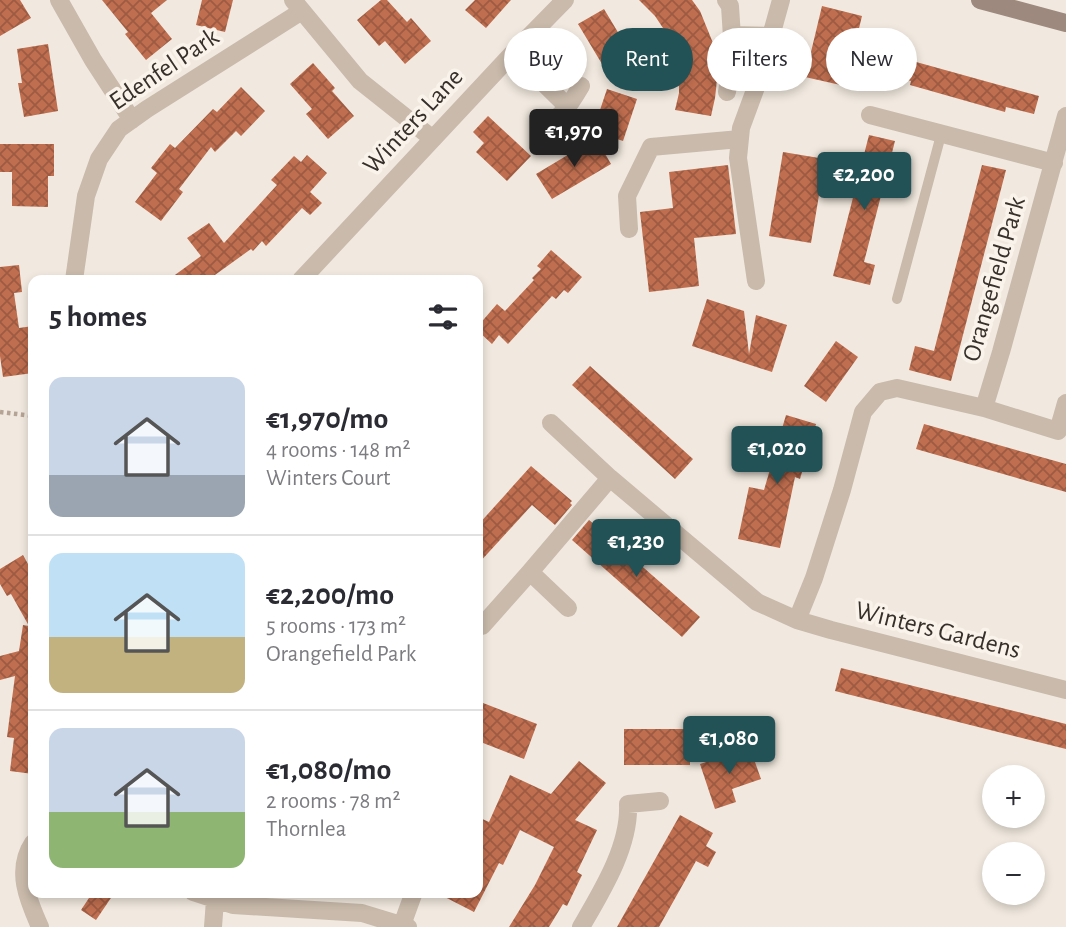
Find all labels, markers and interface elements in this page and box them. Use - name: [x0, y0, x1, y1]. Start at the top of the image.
- street label: Edenfel Park: [105, 23, 223, 115]
- chip: Buy: [504, 28, 587, 91]
- chip: Rent: [601, 28, 693, 91]
- chip: Filters: [707, 28, 812, 91]
- chip: New: [826, 28, 917, 91]
- street label: Winters Lane: [358, 63, 468, 179]
- pin: €1,970: [517, 110, 631, 169]
- text: €1,970: [545, 120, 603, 143]
- pin: €2,200: [807, 152, 921, 212]
- text: €2,200: [833, 163, 895, 186]
- street label: Orangefield Park: [958, 194, 1030, 364]
- icon: filters: [424, 298, 462, 336]
- text: 5 homes: [49, 302, 147, 332]
- text: €1,970/mo: [266, 404, 388, 434]
- icon: home: [105, 405, 189, 489]
- pin: €1,020: [720, 426, 834, 486]
- text: €1,020: [747, 437, 807, 460]
- text: 4 rooms · 148 m²: [266, 439, 411, 462]
- text: Winters Court: [266, 467, 390, 490]
- pin: €1,230: [579, 520, 693, 579]
- text: €1,230: [607, 530, 665, 553]
- text: €2,200/mo: [266, 580, 394, 610]
- icon: home: [105, 581, 189, 665]
- street label: Winters Gardens: [853, 597, 1023, 663]
- text: 5 rooms · 173 m²: [266, 615, 406, 638]
- text: Orangefield Park: [266, 643, 416, 666]
- pin: €1,080: [672, 716, 786, 776]
- text: €1,080: [699, 727, 759, 750]
- text: €1,080/mo: [266, 755, 391, 785]
- icon: home: [105, 756, 189, 840]
- map controls: [982, 765, 1045, 905]
- button: +: [982, 765, 1045, 828]
- text: 2 rooms · 78 m²: [266, 790, 401, 813]
- text: Thornlea: [266, 818, 346, 841]
- button: −: [982, 842, 1045, 905]

